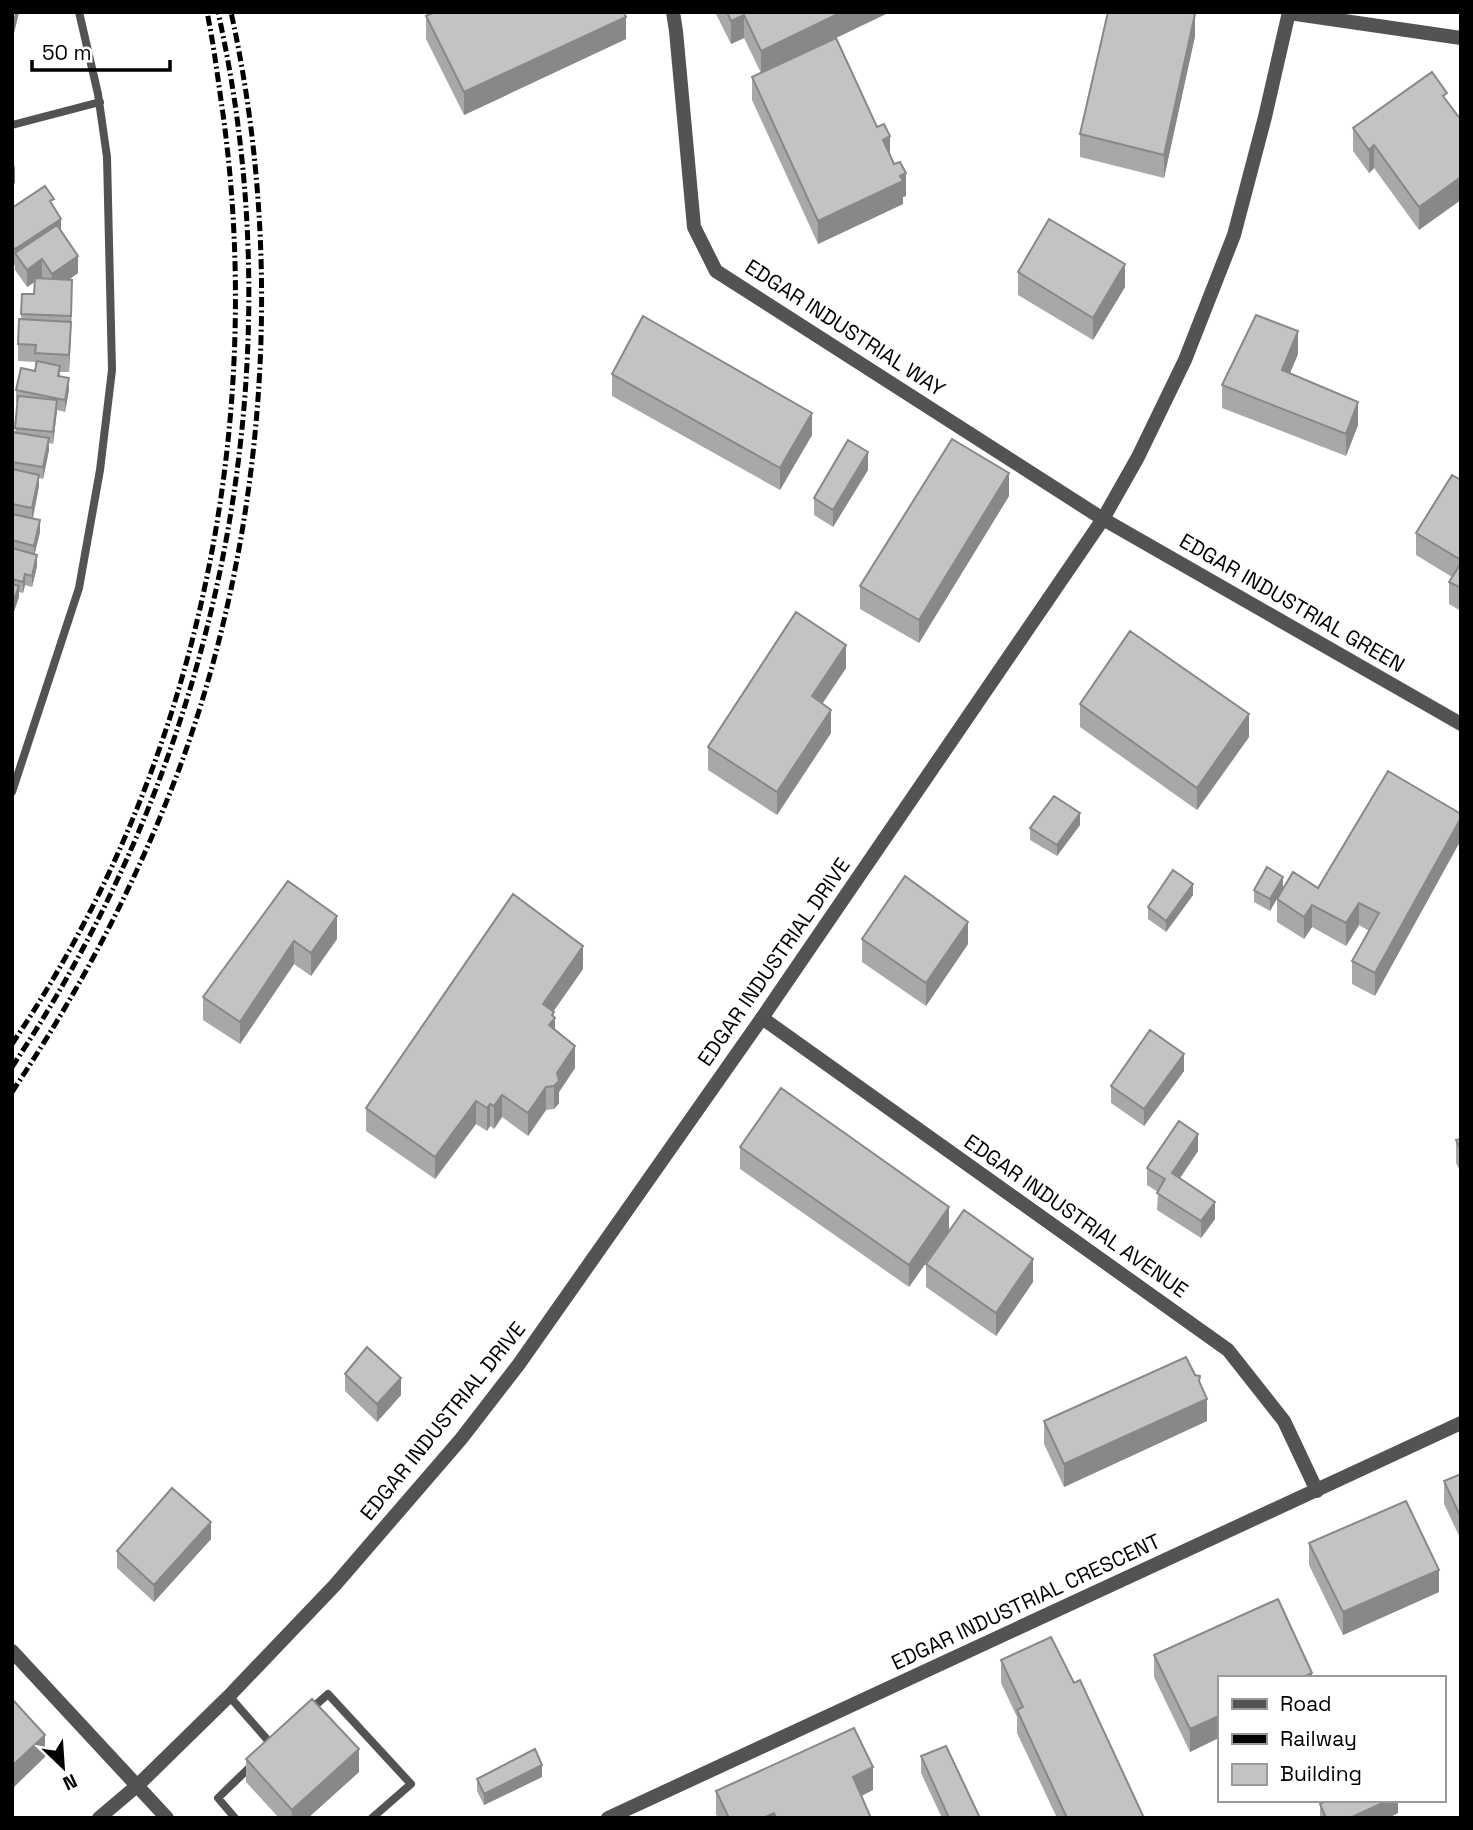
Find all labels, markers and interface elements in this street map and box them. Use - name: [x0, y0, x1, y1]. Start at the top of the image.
- scale bar: [32, 28, 170, 72]
- text: 50 m: [42, 39, 92, 66]
- street label: EDGAR INDUSTRIAL WAY: [740, 253, 951, 402]
- street label: EDGAR INDUSTRIAL GREEN: [1175, 527, 1410, 678]
- street label: EDGAR INDUSTRIAL DRIVE: [691, 852, 856, 1071]
- street label: EDGAR INDUSTRIAL AVENUE: [959, 1128, 1194, 1303]
- street label: EDGAR INDUSTRIAL DRIVE: [354, 1316, 531, 1526]
- street label: EDGAR INDUSTRIAL CRESCENT: [887, 1527, 1165, 1676]
- legend: [1218, 1676, 1445, 1802]
- text: Road: [1280, 1690, 1332, 1717]
- text: Railway: [1280, 1725, 1357, 1752]
- north arrow: [28, 1732, 98, 1802]
- text: Building: [1280, 1760, 1362, 1787]
- text: N: [59, 1768, 81, 1796]

